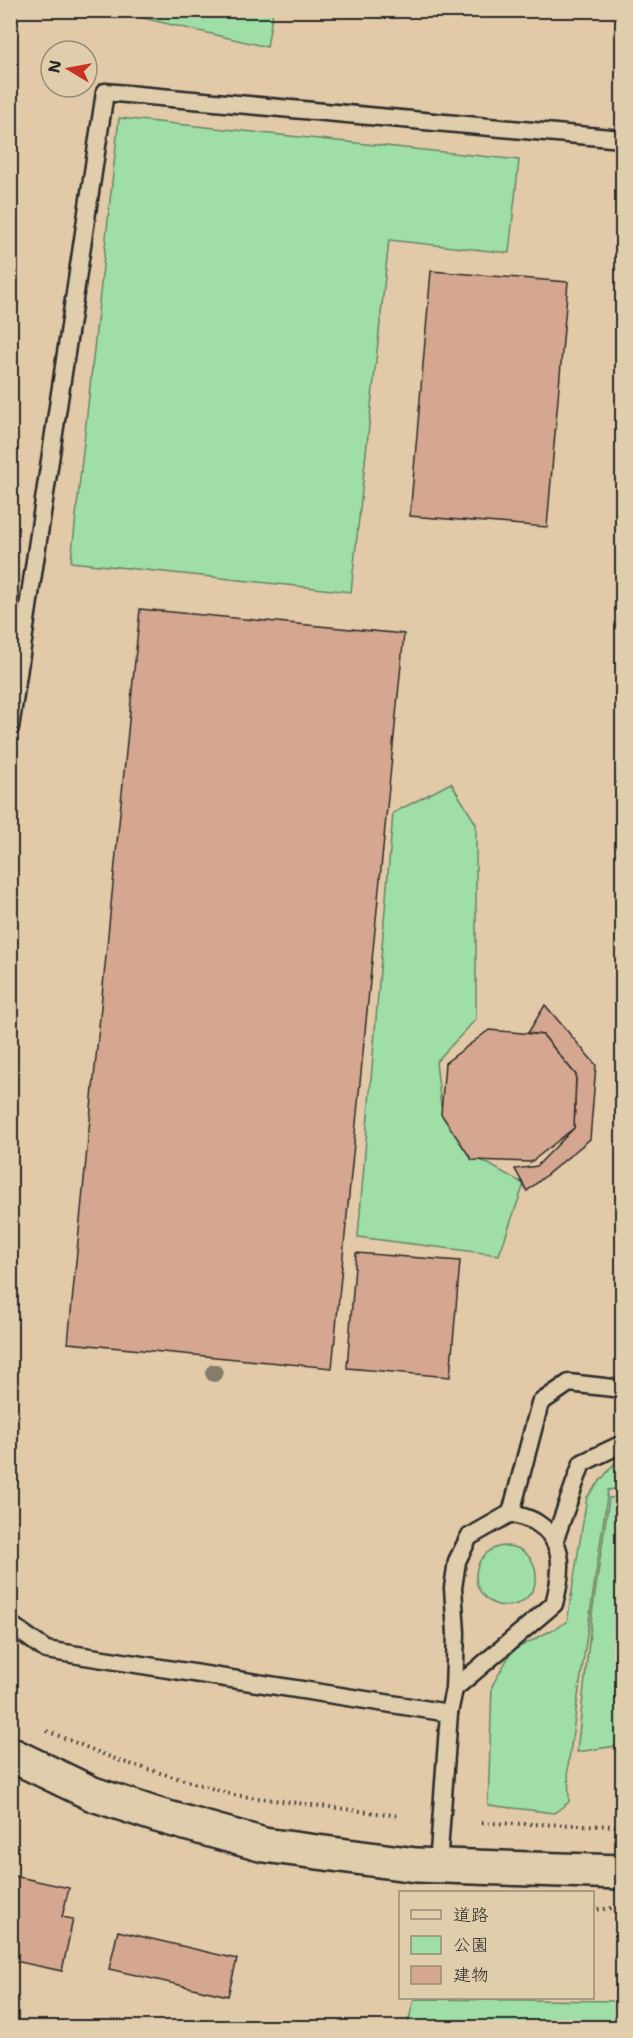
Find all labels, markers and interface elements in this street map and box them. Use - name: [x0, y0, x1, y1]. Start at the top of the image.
- north arrow: [39, 39, 99, 99]
- text: N: [43, 58, 66, 75]
- legend: [399, 1891, 594, 1999]
- text: 道路: [453, 1903, 489, 1927]
- text: 公園: [453, 1933, 489, 1957]
- text: 建物: [453, 1963, 489, 1987]

